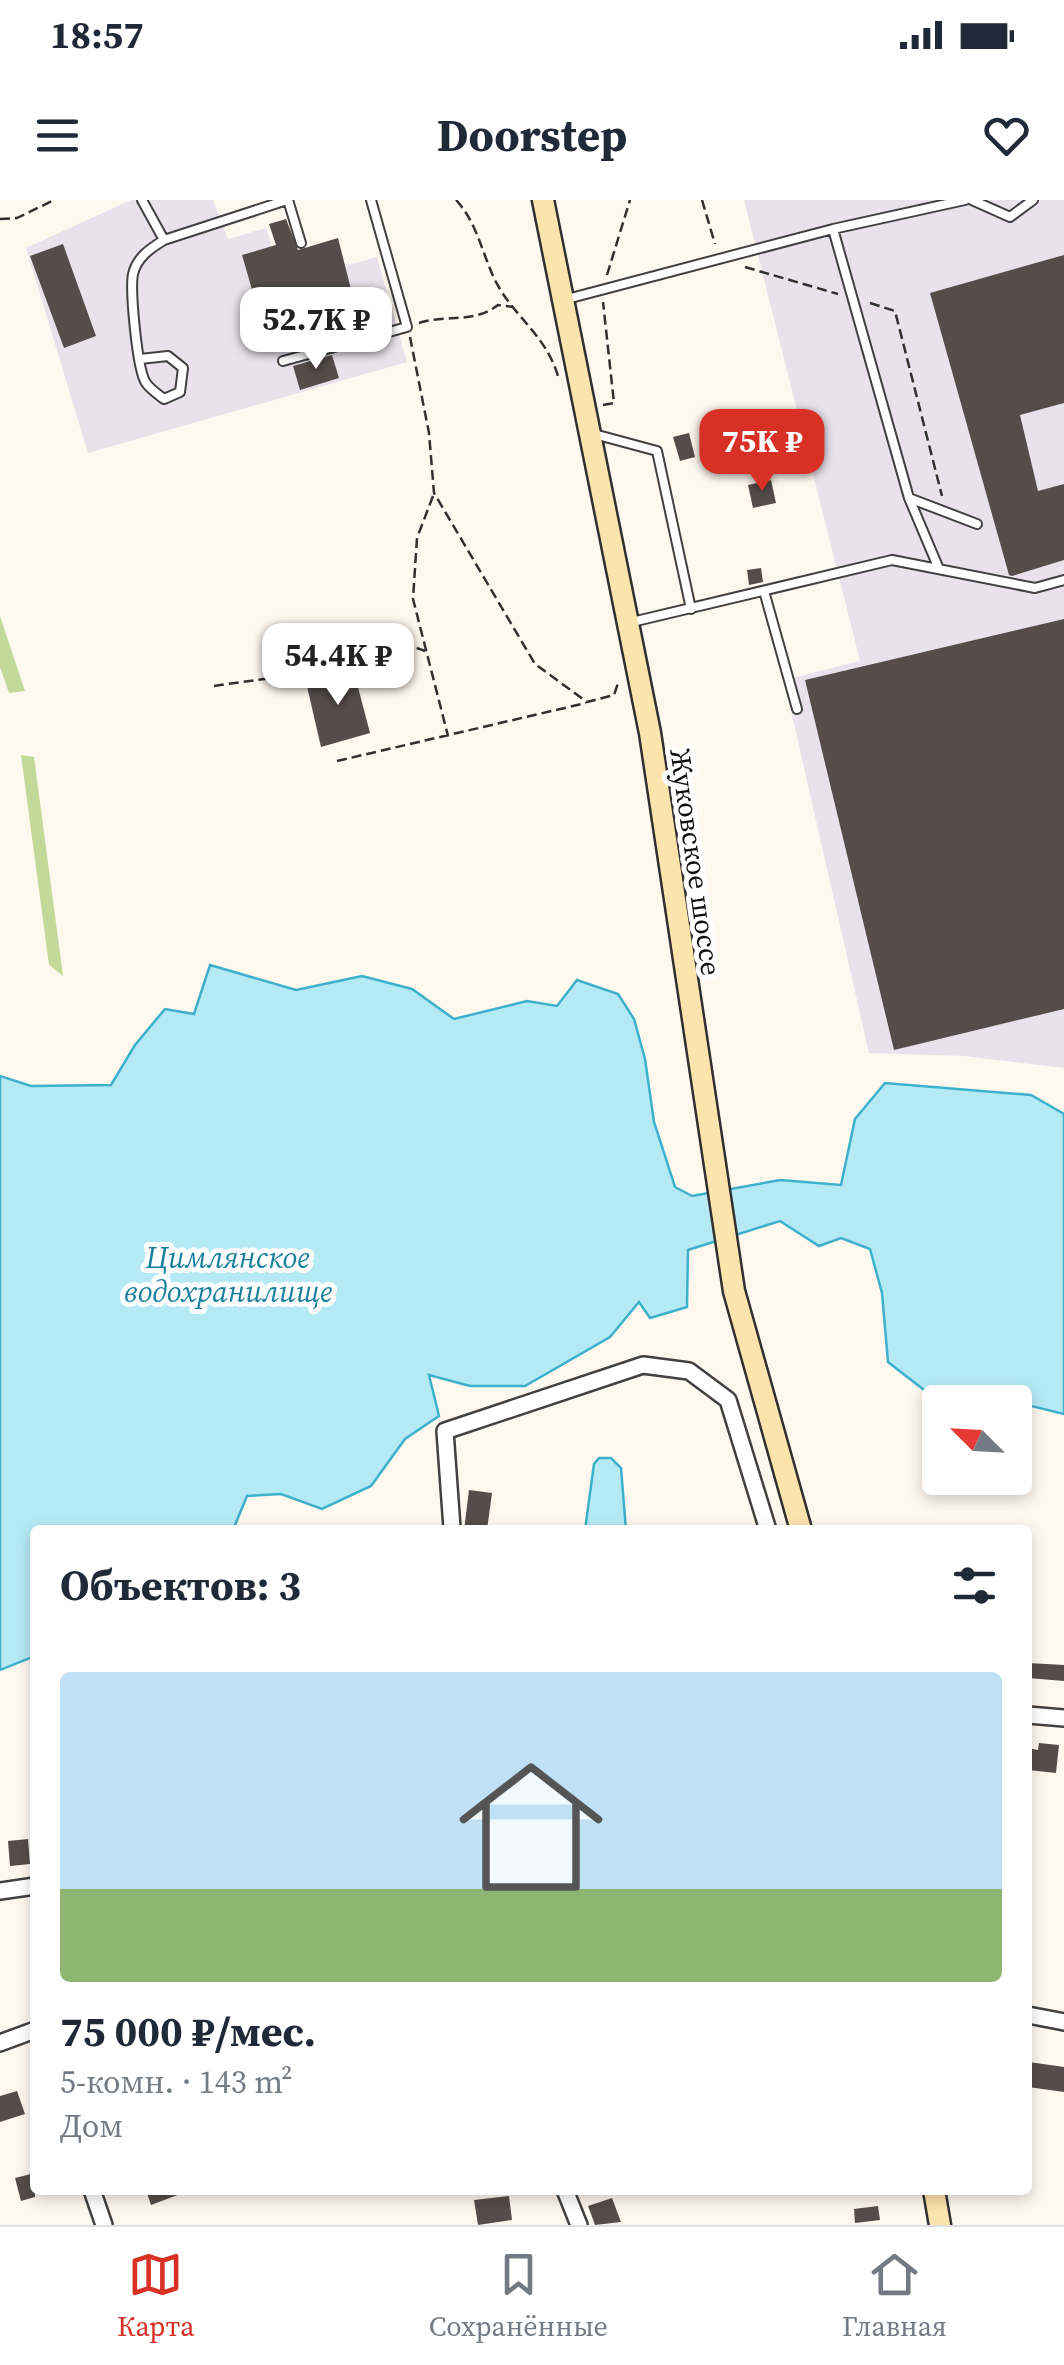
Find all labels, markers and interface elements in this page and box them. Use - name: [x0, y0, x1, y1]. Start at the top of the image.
- text: 18:57: [50, 9, 144, 61]
- text: Doorstep: [437, 104, 627, 166]
- icon: menu: [30, 108, 85, 163]
- icon: heart: [979, 108, 1034, 163]
- pin: 52.7K ₽: [224, 287, 408, 372]
- text: 52.7K ₽: [262, 297, 370, 341]
- pin: 75K ₽: [692, 409, 832, 494]
- text: 75K ₽: [721, 419, 803, 463]
- pin: 54.4K ₽: [246, 623, 430, 708]
- text: 54.4K ₽: [284, 633, 392, 677]
- street label: Жуковское шоссе: [661, 746, 731, 978]
- water label: Цимлянское водохранилище: [124, 1237, 332, 1312]
- north arrow: [922, 1385, 1032, 1495]
- map controls: [922, 1385, 1032, 1495]
- text: Объектов: 3: [60, 1556, 301, 1614]
- icon: filters: [947, 1558, 1002, 1613]
- icon: home: [441, 1737, 621, 1917]
- text: 75 000 ₽/мес.: [60, 2002, 316, 2060]
- text: 5-комн. · 143 m²: [60, 2060, 293, 2104]
- text: Дом: [60, 2104, 123, 2148]
- tab: Карта: [117, 2247, 194, 2345]
- tab: Сохранённые: [429, 2247, 608, 2345]
- tab: Главная: [842, 2247, 947, 2345]

